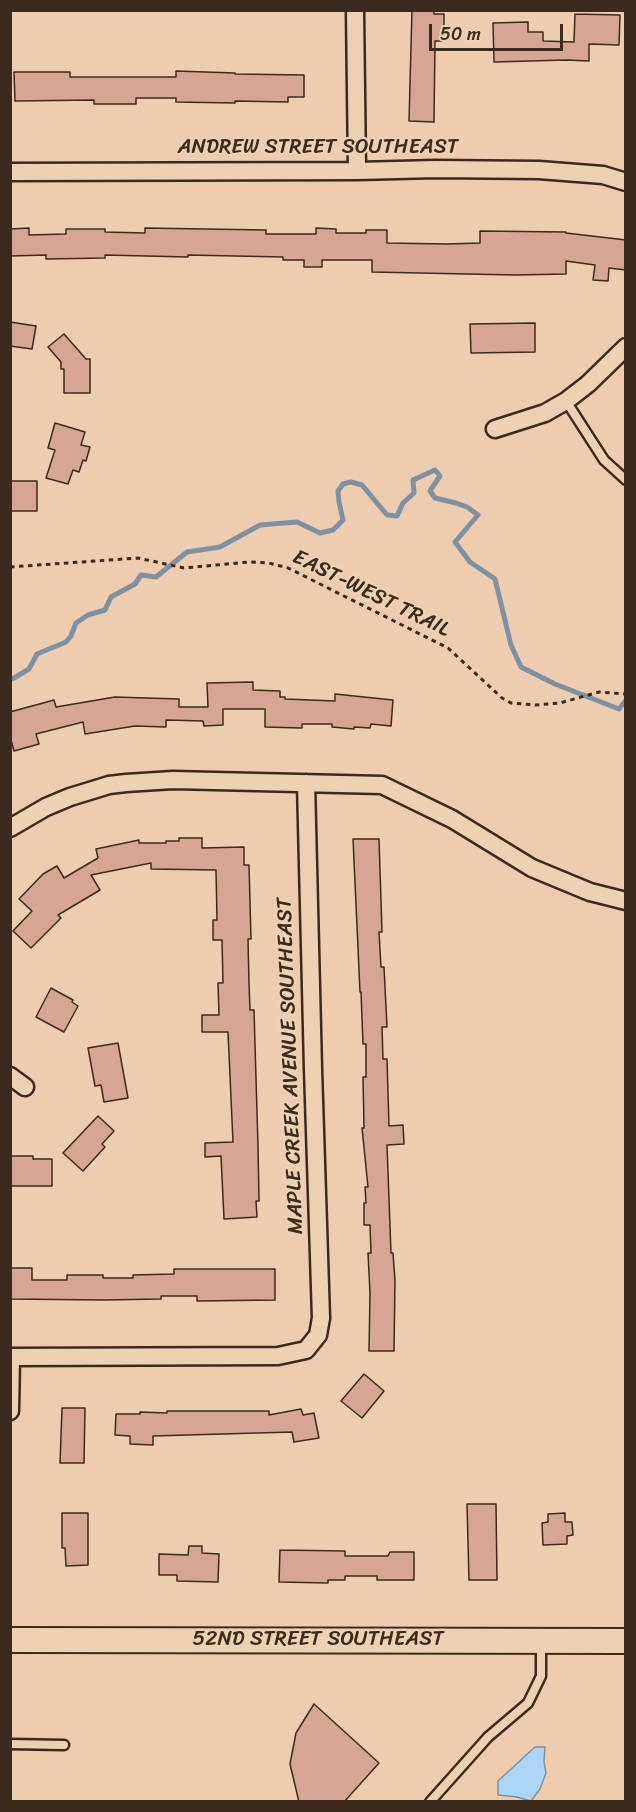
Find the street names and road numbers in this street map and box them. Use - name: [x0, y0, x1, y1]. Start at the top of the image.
- street label: ANDREW STREET SOUTHEAST: [178, 135, 458, 161]
- street label: EAST-WEST TRAIL: [288, 545, 454, 643]
- street label: MAPLE CREEK AVENUE SOUTHEAST: [273, 897, 309, 1235]
- street label: 52ND STREET SOUTHEAST: [192, 1627, 444, 1653]

